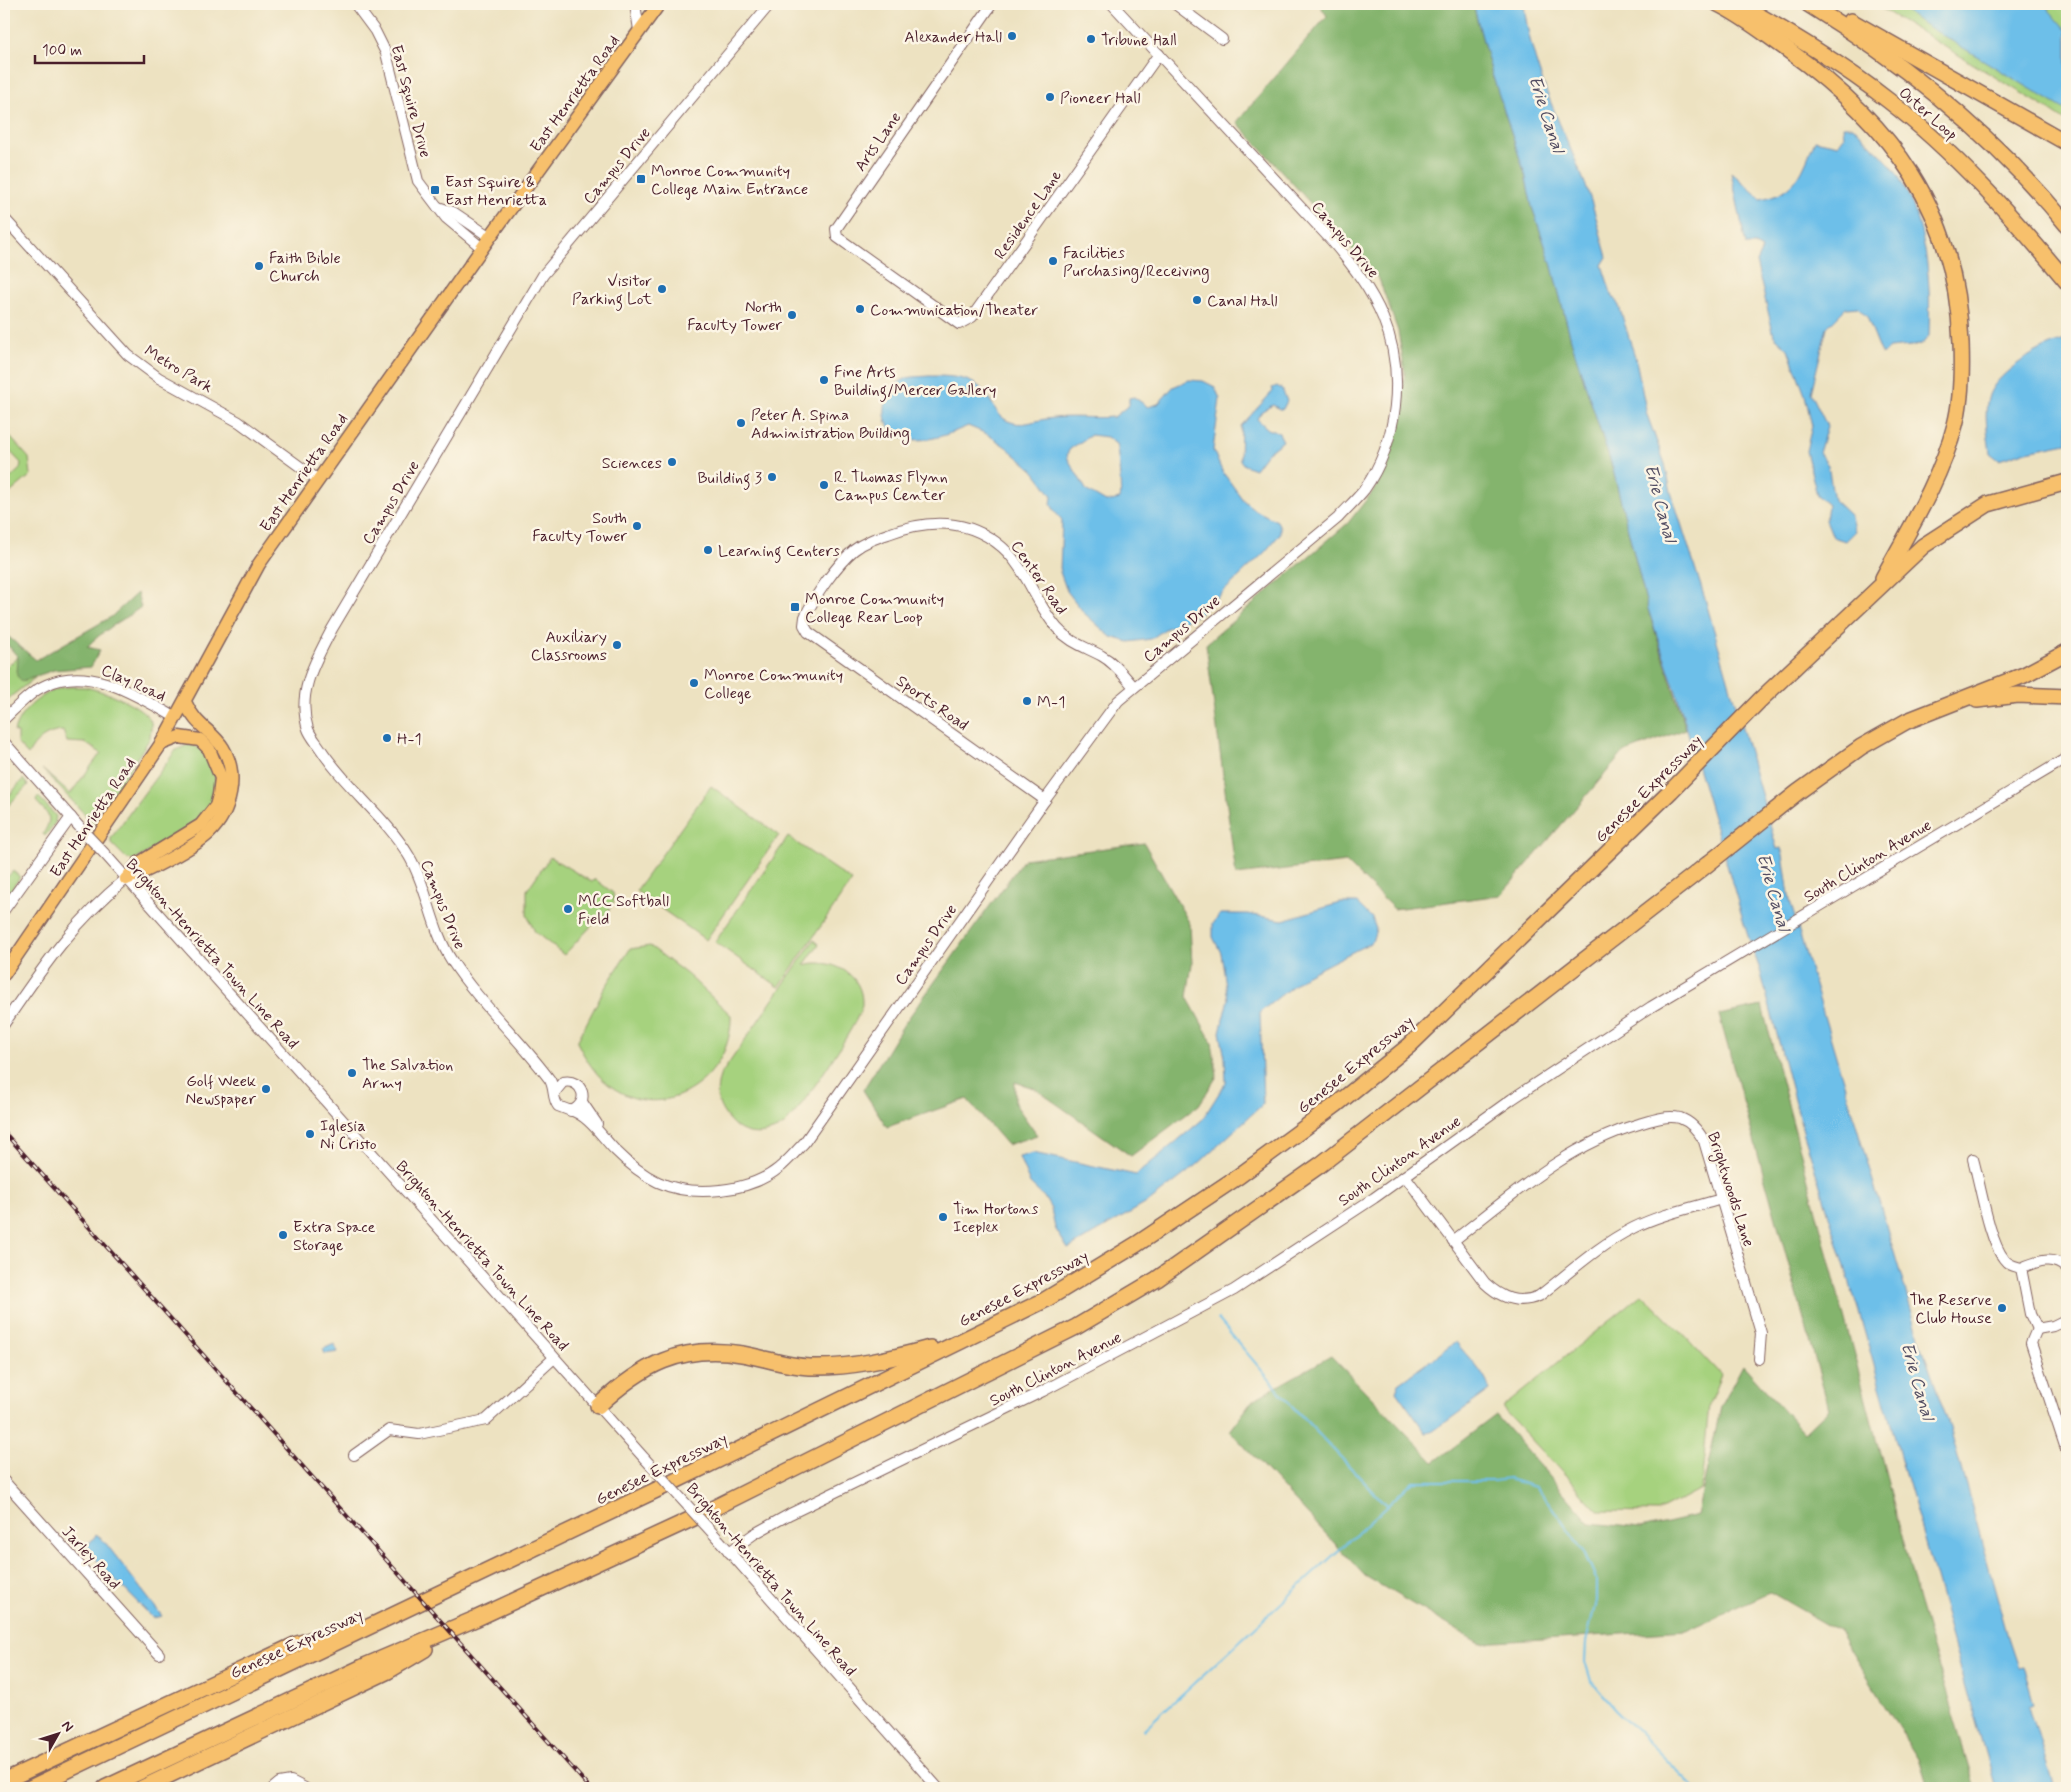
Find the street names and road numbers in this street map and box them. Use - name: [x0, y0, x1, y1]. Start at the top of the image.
- street label: East Henrietta Road: [526, 31, 625, 157]
- street label: East Squire Drive: [385, 43, 436, 160]
- street label: Outer Loop: [1894, 83, 1962, 146]
- street label: Arts Lane: [850, 108, 906, 176]
- street label: Campus Drive: [579, 123, 656, 209]
- street label: Residence Lane: [990, 166, 1067, 264]
- street label: Campus Drive: [1306, 197, 1383, 283]
- street label: Metro Park: [140, 341, 216, 398]
- street label: East Henrietta Road: [256, 410, 353, 536]
- street label: Campus Drive: [358, 457, 425, 549]
- street label: Center Road: [1006, 537, 1072, 619]
- street label: Campus Drive: [1139, 591, 1225, 668]
- street label: Clay Road: [98, 660, 169, 707]
- street label: Sports Road: [892, 671, 972, 736]
- street label: Genesee Expressway: [1591, 731, 1707, 847]
- street label: East Henrietta Road: [45, 754, 141, 882]
- street label: South Clinton Avenue: [1800, 815, 1935, 908]
- street label: Brighton-Henrietta Town Line Road: [120, 854, 303, 1054]
- street label: Campus Drive: [415, 857, 470, 952]
- street label: Campus Drive: [891, 900, 962, 990]
- street label: Genesee Expressway: [1293, 1012, 1419, 1119]
- street label: South Clinton Avenue: [1334, 1111, 1465, 1211]
- street label: Brightwoods Lane: [1701, 1129, 1759, 1250]
- street label: Brighton-Henrietta Town Line Road: [390, 1156, 573, 1356]
- street label: Genesee Expressway: [955, 1246, 1092, 1332]
- street label: South Clinton Avenue: [986, 1327, 1125, 1412]
- street label: Genesee Expressway: [592, 1428, 731, 1510]
- street label: Brighton-Henrietta Town Line Road: [680, 1479, 861, 1682]
- street label: Jarley Road: [57, 1522, 125, 1594]
- street label: Genesee Expressway: [227, 1604, 366, 1684]

